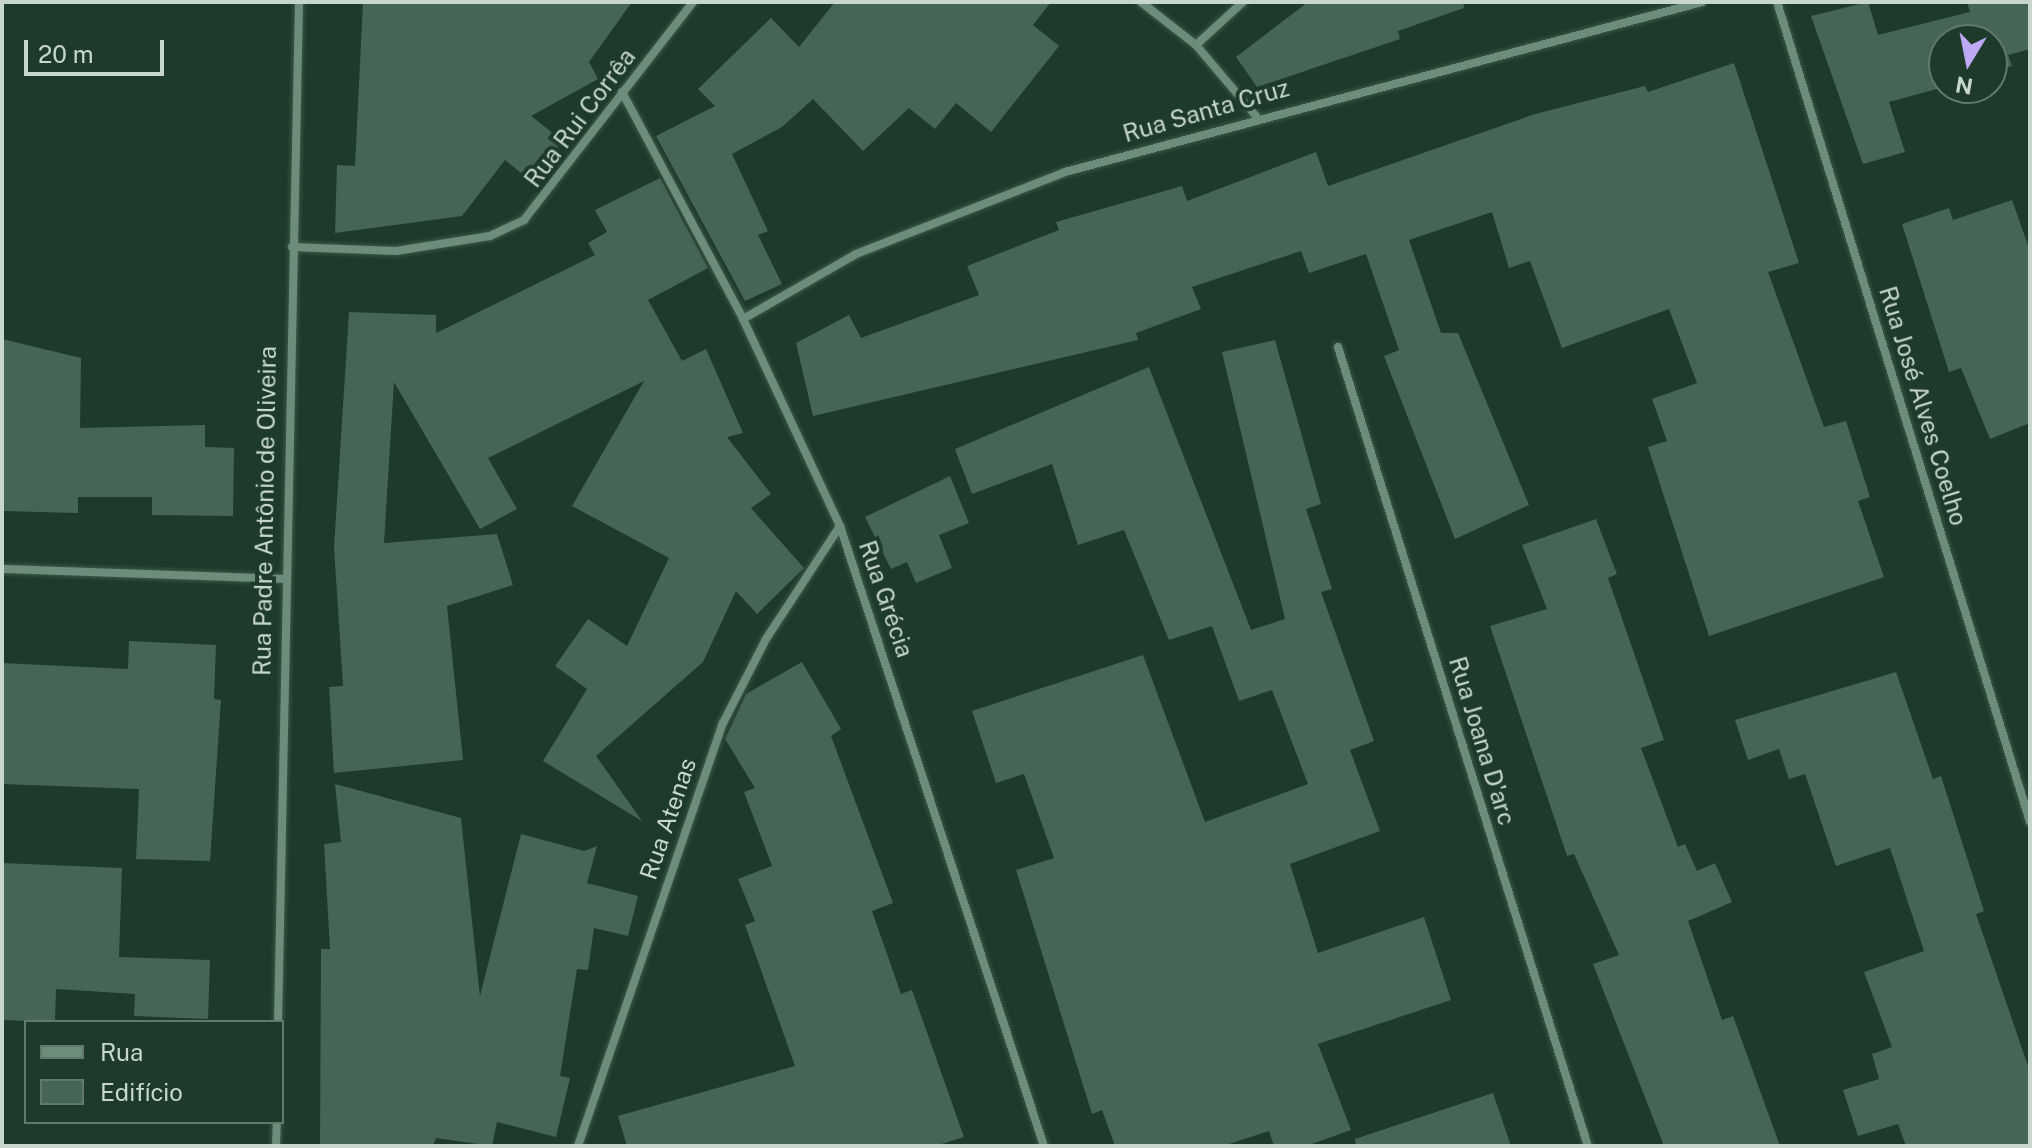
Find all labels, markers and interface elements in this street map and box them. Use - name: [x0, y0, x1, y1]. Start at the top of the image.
- scale bar: [28, 24, 168, 74]
- north arrow: [1928, 24, 2008, 104]
- text: 20 m: [38, 40, 94, 68]
- street label: Rua Rui Corrêa: [518, 43, 642, 193]
- text: N: [1953, 71, 1975, 100]
- street label: Rua Santa Cruz: [1120, 74, 1292, 148]
- street label: Rua José Alves Coelho: [1873, 283, 1973, 529]
- street label: Rua Padre Antônio de Oliveira: [248, 345, 282, 677]
- street label: Rua Grécia: [853, 537, 919, 661]
- street label: Rua Joana D'arc: [1443, 653, 1521, 829]
- street label: Rua Atenas: [634, 755, 702, 883]
- legend: [24, 1020, 284, 1124]
- text: Rua: [100, 1038, 143, 1066]
- text: Edifício: [100, 1078, 183, 1106]

